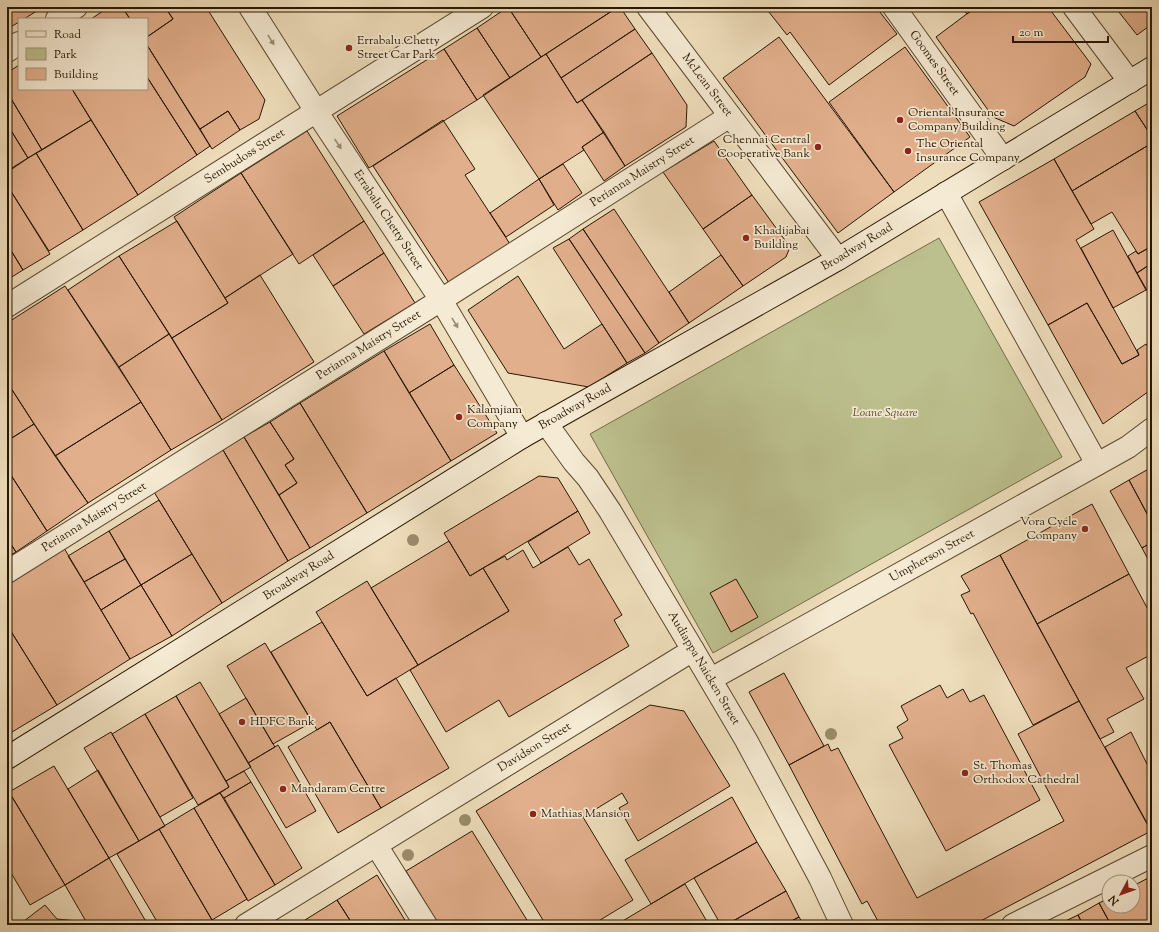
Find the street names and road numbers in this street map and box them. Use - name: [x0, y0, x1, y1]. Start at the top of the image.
- street label: Goomes Street: [905, 27, 964, 99]
- street label: McLean Street: [677, 50, 737, 121]
- street label: Sembudoss Street: [201, 124, 289, 189]
- street label: Perianna Maistry Street: [587, 132, 698, 212]
- street label: Errabalu Chetty Street: [349, 167, 428, 274]
- street label: Broadway Road: [818, 219, 896, 276]
- street label: Perianna Maistry Street: [313, 306, 425, 385]
- street label: Broadway Road: [536, 379, 615, 435]
- street label: Perianna Maistry Street: [38, 478, 150, 557]
- street label: Umpherson Street: [886, 525, 978, 587]
- street label: Broadway Road: [260, 547, 338, 605]
- street label: Audiappa Naicken Street: [663, 608, 744, 729]
- street label: Davidson Street: [495, 718, 575, 777]

